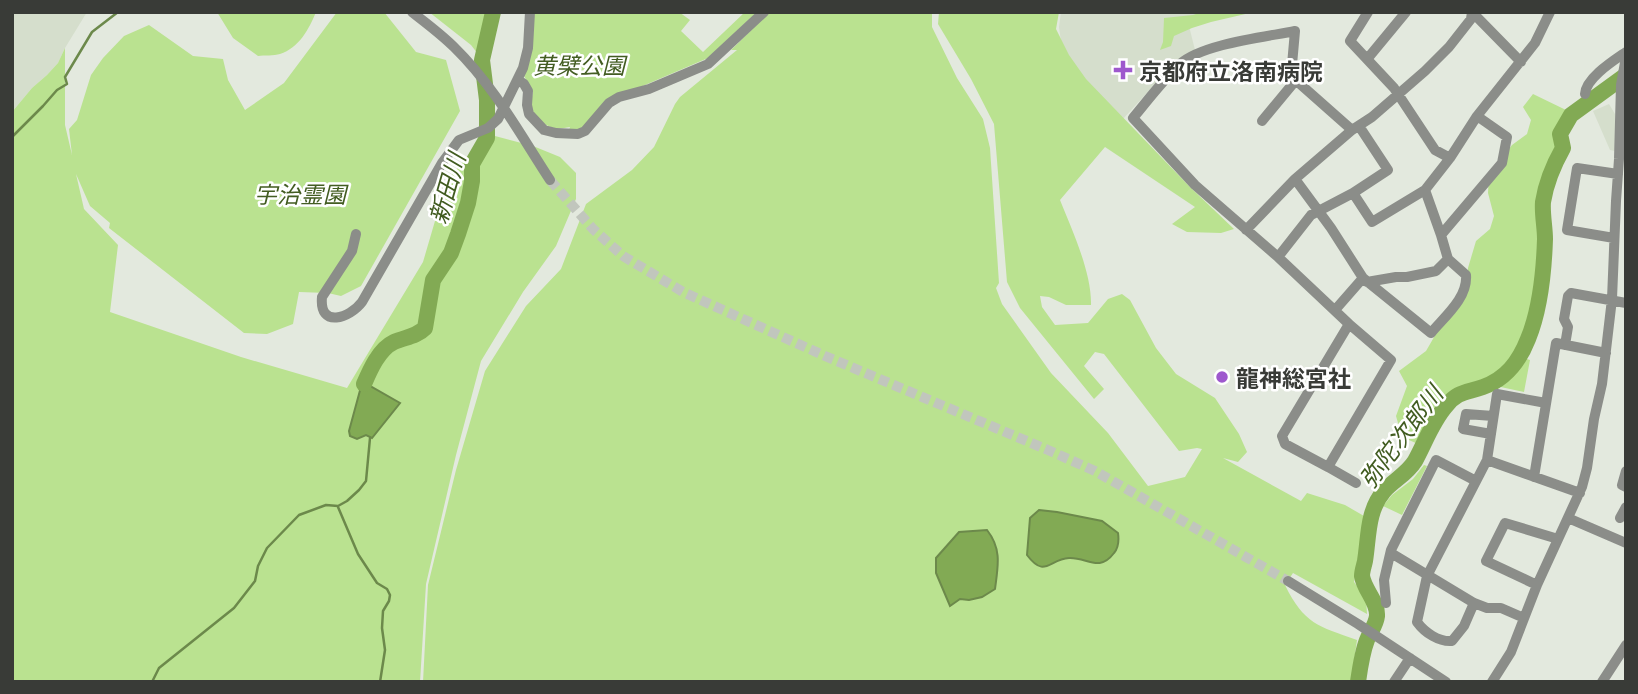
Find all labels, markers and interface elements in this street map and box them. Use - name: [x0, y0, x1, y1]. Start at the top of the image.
- park label: 黄檗公園: [533, 49, 628, 80]
- place label: 京都府立洛南病院: [1139, 55, 1323, 86]
- marker: 京都府立洛南病院: [1113, 60, 1133, 80]
- water label: 新田川: [421, 146, 472, 227]
- park label: 宇治霊園: [254, 178, 349, 209]
- place label: 龍神総宮社: [1236, 362, 1351, 393]
- marker: 龍神総宮社: [1214, 369, 1230, 385]
- water label: 弥陀次郎川: [1351, 376, 1451, 494]

